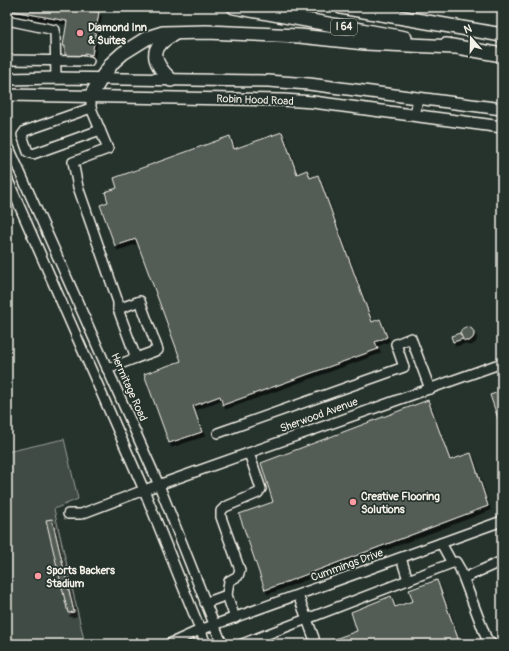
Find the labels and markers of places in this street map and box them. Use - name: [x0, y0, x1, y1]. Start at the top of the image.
- place label: Diamond Inn & Suites: [88, 21, 147, 47]
- marker: Diamond Inn & Suites: [75, 28, 85, 38]
- place label: Creative Flooring Solutions: [361, 490, 440, 516]
- marker: Creative Flooring Solutions: [348, 497, 358, 507]
- place label: Sports Backers Stadium: [46, 564, 115, 590]
- marker: Sports Backers Stadium: [33, 571, 43, 581]

